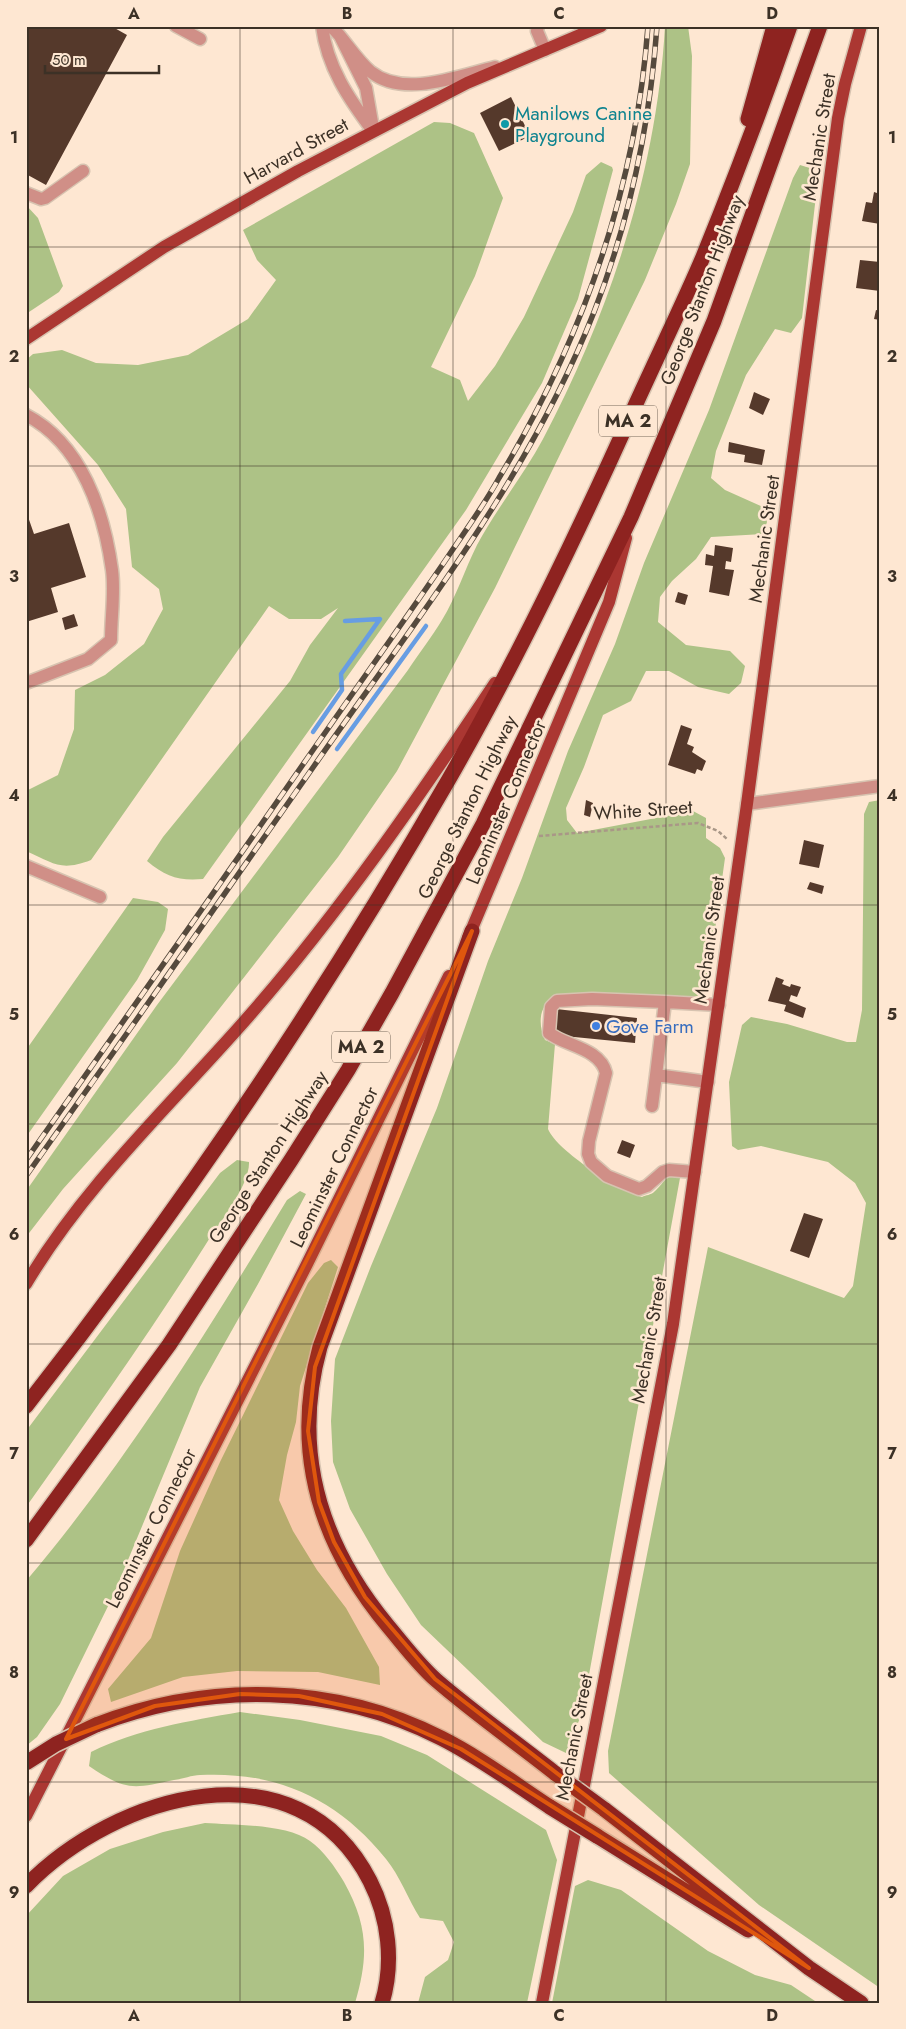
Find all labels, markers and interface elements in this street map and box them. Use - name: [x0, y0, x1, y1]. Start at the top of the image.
- text: A: [127, 2, 140, 25]
- text: B: [342, 2, 352, 25]
- text: C: [553, 2, 565, 25]
- text: D: [766, 2, 778, 25]
- scale bar: [45, 42, 159, 74]
- text: 50 m: [52, 49, 86, 71]
- street label: Mechanic Street: [796, 71, 842, 203]
- place label: Manilows Canine Playground: [515, 100, 652, 149]
- street label: Harvard Street: [239, 111, 354, 191]
- marker: Manilows Canine Playground: [499, 118, 511, 130]
- text: 1: [10, 126, 18, 149]
- text: 1: [888, 126, 896, 149]
- street label: George Stanton Highway: [653, 190, 751, 389]
- text: 2: [9, 345, 19, 368]
- text: 2: [887, 345, 897, 368]
- road number: MA 2: [599, 406, 657, 436]
- street label: Mechanic Street: [742, 473, 786, 604]
- text: 3: [9, 565, 19, 588]
- text: 3: [887, 565, 897, 588]
- street label: George Stanton Highway: [411, 710, 524, 904]
- street label: Leominster Connector: [459, 715, 553, 888]
- text: 4: [8, 784, 20, 807]
- text: 4: [886, 784, 898, 807]
- street label: White Street: [593, 793, 694, 827]
- street label: Mechanic Street: [687, 874, 731, 1005]
- text: 5: [9, 1003, 19, 1026]
- text: 5: [887, 1003, 897, 1026]
- place label: Gove Farm: [606, 1013, 694, 1040]
- marker: Gove Farm: [590, 1020, 602, 1032]
- road number: MA 2: [332, 1032, 390, 1062]
- street label: George Stanton Highway: [202, 1065, 335, 1249]
- street label: Leominster Connector: [283, 1081, 385, 1252]
- text: 6: [9, 1223, 19, 1246]
- text: 6: [887, 1223, 897, 1246]
- street label: Mechanic Street: [625, 1274, 674, 1406]
- text: 7: [9, 1442, 19, 1465]
- text: 7: [887, 1442, 897, 1465]
- street label: Leominster Connector: [99, 1443, 203, 1613]
- text: 8: [9, 1661, 19, 1684]
- text: 8: [887, 1661, 897, 1684]
- street label: Mechanic Street: [548, 1671, 600, 1803]
- text: 9: [9, 1881, 19, 1904]
- text: 9: [887, 1881, 897, 1904]
- text: A: [127, 2004, 140, 2027]
- text: B: [342, 2004, 352, 2027]
- text: C: [553, 2004, 565, 2027]
- text: D: [766, 2004, 778, 2027]

